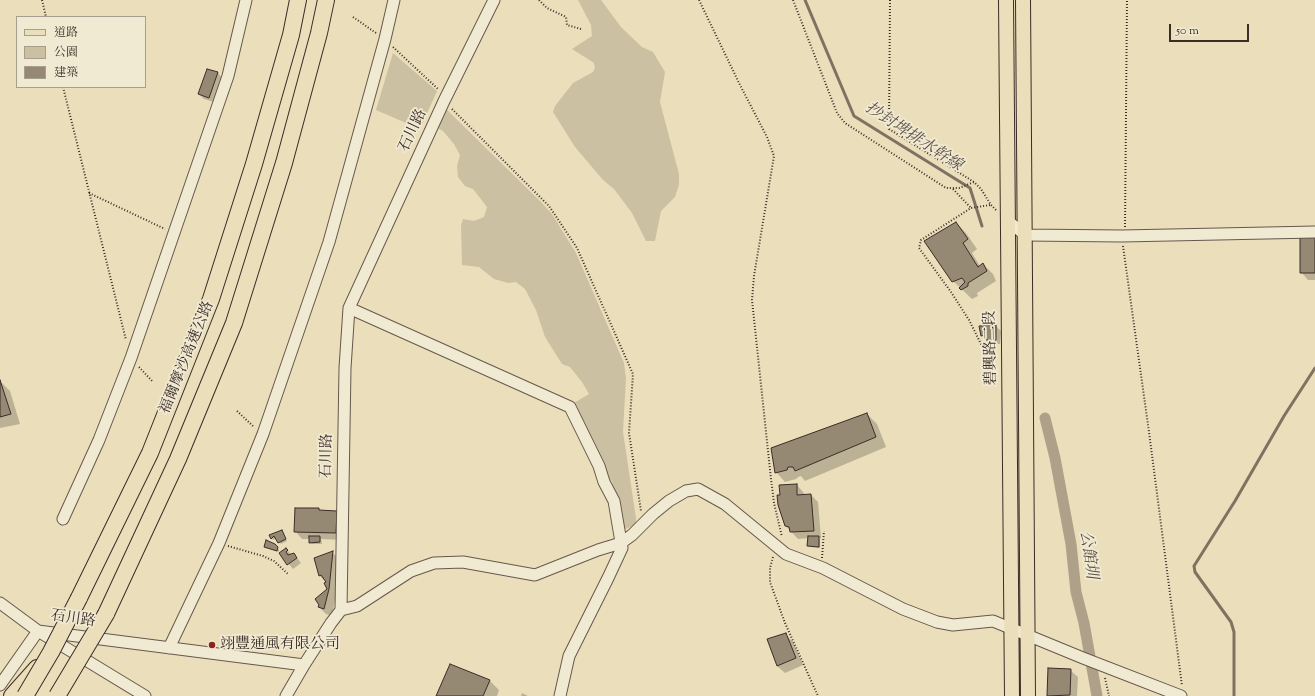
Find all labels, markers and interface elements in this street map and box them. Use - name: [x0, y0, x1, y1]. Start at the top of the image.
- legend: [16, 16, 146, 88]
- scale bar: [1171, 16, 1251, 42]
- text: 50 m: [1176, 22, 1199, 40]
- text: 道路: [54, 24, 78, 42]
- text: 公園: [54, 44, 78, 62]
- text: 建築: [54, 64, 78, 82]
- water label: 抄封埤排水幹線: [861, 99, 965, 177]
- street label: 石川路: [396, 107, 432, 155]
- street label: 福爾摩沙高速公路: [157, 299, 219, 417]
- street label: 碧興路二段: [982, 310, 1002, 386]
- street label: 石川路: [319, 433, 337, 479]
- water label: 公館圳: [1074, 530, 1100, 580]
- street label: 石川路: [49, 608, 97, 632]
- place label: 翊豐通風有限公司: [220, 636, 340, 654]
- marker: 翊豐通風有限公司: [207, 640, 217, 650]

